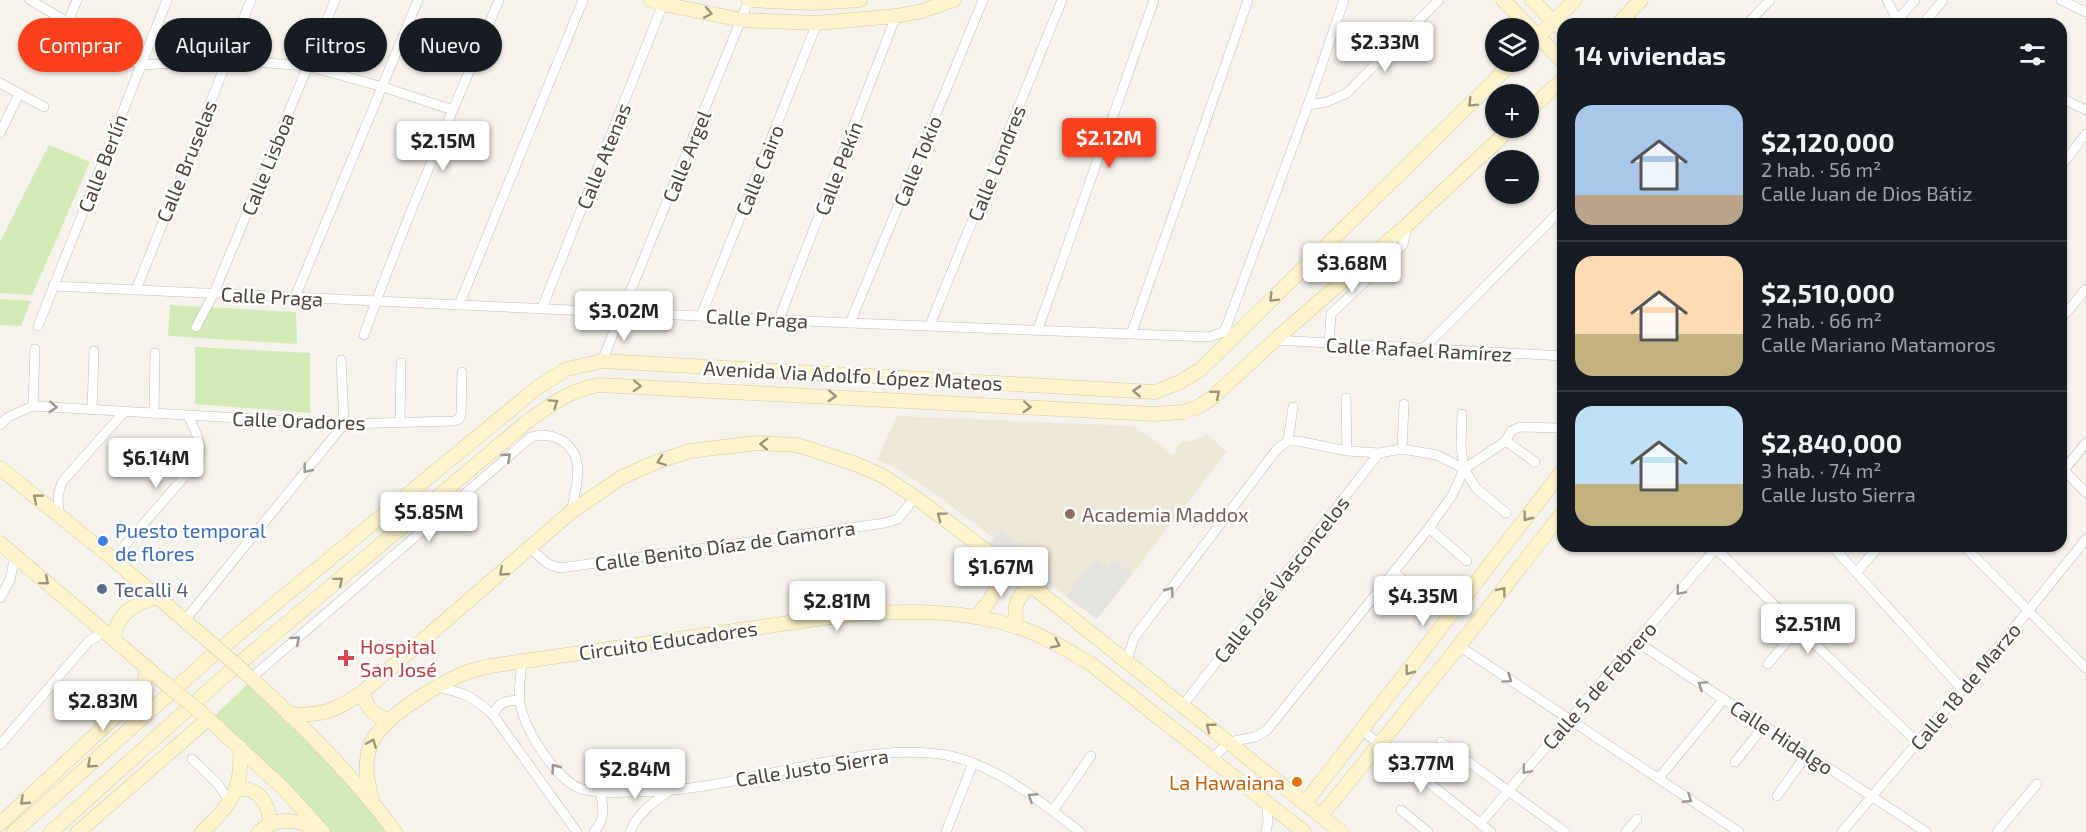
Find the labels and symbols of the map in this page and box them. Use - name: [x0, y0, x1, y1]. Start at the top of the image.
- one-way arrow: [703, 6, 713, 19]
- pin: $2.33M: [1336, 22, 1434, 73]
- one-way arrow: [1468, 95, 1479, 106]
- street label: Calle Bruselas: [151, 97, 221, 225]
- street label: Calle Atenas: [571, 99, 635, 213]
- street label: Calle Londres: [962, 102, 1030, 224]
- street label: Calle Argel: [657, 106, 715, 206]
- street label: Calle Lisboa: [236, 109, 298, 219]
- street label: Calle Berlín: [72, 111, 132, 215]
- street label: Calle Tokio: [888, 112, 946, 210]
- street label: Calle Pekín: [809, 118, 867, 218]
- pin: $2.12M: [1060, 118, 1158, 169]
- pin: $2.15M: [394, 121, 492, 172]
- street label: Calle Cairo: [730, 121, 788, 219]
- pin: $3.68M: [1303, 243, 1401, 294]
- street label: Calle Praga: [220, 281, 324, 311]
- pin: $3.02M: [575, 291, 673, 342]
- one-way arrow: [1270, 291, 1281, 302]
- street label: Calle Praga: [705, 303, 809, 333]
- street label: Calle Rafael Ramírez: [1325, 332, 1513, 366]
- street label: Avenida Via Adolfo López Mateos: [703, 355, 1003, 395]
- one-way arrow: [633, 380, 642, 393]
- one-way arrow: [1132, 385, 1141, 398]
- one-way arrow: [827, 390, 836, 403]
- one-way arrow: [1209, 390, 1220, 401]
- one-way arrow: [547, 399, 558, 410]
- one-way arrow: [1022, 400, 1031, 413]
- one-way arrow: [49, 401, 58, 414]
- street label: Calle Oradores: [232, 406, 366, 434]
- pin: $6.14M: [107, 438, 205, 489]
- one-way arrow: [760, 438, 769, 450]
- one-way arrow: [657, 453, 667, 466]
- one-way arrow: [500, 454, 511, 465]
- one-way arrow: [304, 462, 315, 473]
- street label: Calle José Vasconcelos: [1208, 491, 1354, 667]
- pin: $5.85M: [380, 492, 478, 543]
- one-way arrow: [33, 494, 44, 505]
- place label: Academia Maddox: [1082, 502, 1249, 526]
- marker: Academia Maddox: [1063, 507, 1077, 521]
- one-way arrow: [1524, 510, 1535, 521]
- one-way arrow: [937, 513, 948, 524]
- street label: Calle Benito Díaz de Gamorra: [593, 515, 857, 575]
- place label: Puesto temporal de flores: [115, 518, 266, 565]
- marker: Puesto temporal de flores: [96, 534, 110, 548]
- pin: $1.67M: [952, 547, 1050, 598]
- one-way arrow: [500, 565, 510, 576]
- one-way arrow: [38, 574, 49, 585]
- pin: $4.35M: [1374, 576, 1472, 627]
- place label: Tecalli 4: [114, 577, 188, 601]
- one-way arrow: [332, 577, 343, 588]
- pin: $2.81M: [788, 581, 886, 632]
- marker: Tecalli 4: [95, 582, 109, 596]
- one-way arrow: [1677, 584, 1688, 595]
- one-way arrow: [1162, 586, 1173, 597]
- one-way arrow: [1495, 586, 1506, 597]
- pin: $2.51M: [1759, 604, 1857, 655]
- street label: Circuito Educadores: [577, 616, 759, 664]
- street label: Calle 5 de Febrero: [1537, 616, 1661, 754]
- street label: Calle 18 de Marzo: [1905, 617, 2025, 755]
- place label: Hospital San José: [360, 634, 437, 681]
- one-way arrow: [289, 636, 300, 647]
- one-way arrow: [1049, 637, 1060, 648]
- marker: Hospital San José: [337, 649, 355, 667]
- one-way arrow: [1405, 665, 1416, 676]
- one-way arrow: [1501, 672, 1512, 683]
- pin: $2.83M: [54, 681, 152, 732]
- one-way arrow: [1698, 681, 1709, 692]
- street label: Calle Hidalgo: [1726, 695, 1838, 779]
- one-way arrow: [1206, 724, 1217, 735]
- one-way arrow: [365, 739, 377, 750]
- street label: Calle Justo Sierra: [734, 743, 890, 791]
- pin: $3.77M: [1372, 743, 1470, 794]
- pin: $2.84M: [586, 749, 684, 800]
- one-way arrow: [87, 757, 98, 768]
- one-way arrow: [1522, 763, 1533, 774]
- one-way arrow: [551, 764, 562, 775]
- place label: La Hawaiana: [1169, 770, 1285, 794]
- marker: La Hawaiana: [1290, 775, 1304, 789]
- one-way arrow: [1682, 791, 1692, 803]
- one-way arrow: [21, 794, 32, 805]
- one-way arrow: [1028, 794, 1039, 805]

